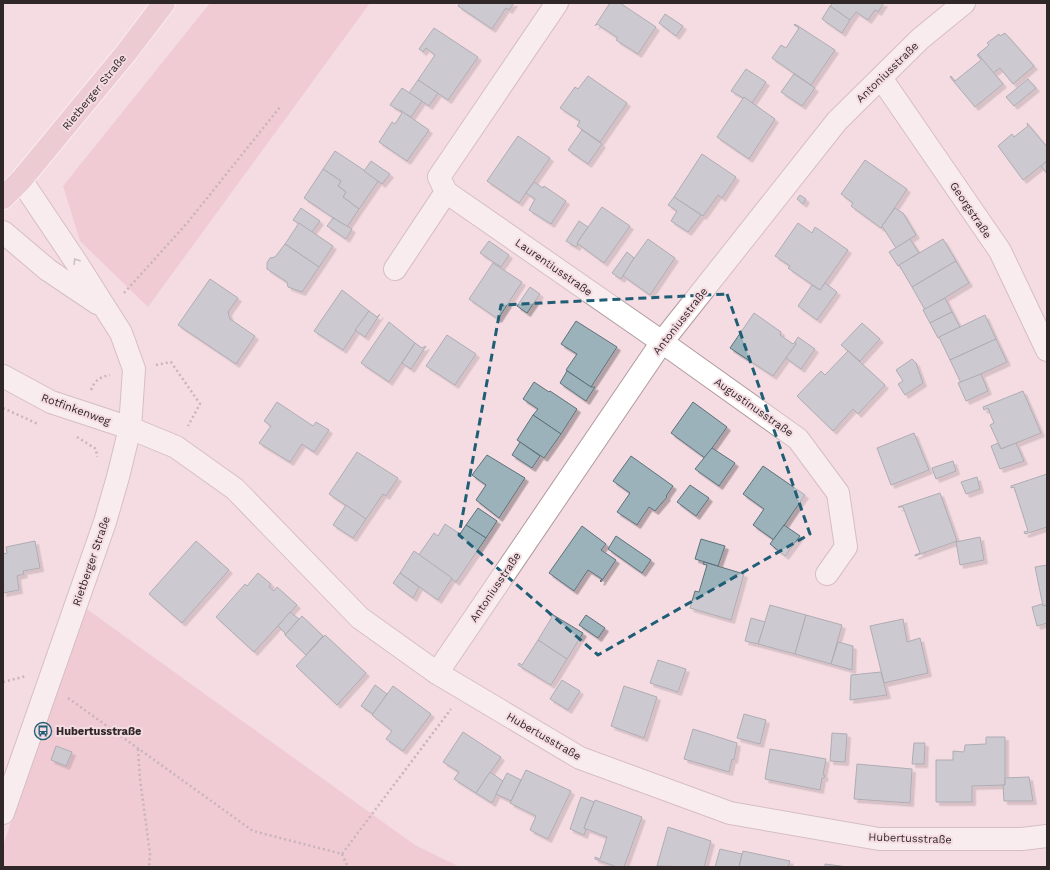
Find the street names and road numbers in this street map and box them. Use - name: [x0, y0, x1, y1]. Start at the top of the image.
- street label: Antoniusstraße: [853, 39, 921, 105]
- street label: Rietberger Straße: [60, 52, 129, 133]
- street label: Georgstraße: [947, 180, 994, 241]
- street label: Laurentiusstraße: [513, 236, 595, 299]
- street label: Antoniusstraße: [650, 285, 711, 357]
- street label: Augustinusstraße: [712, 375, 796, 440]
- street label: Rotfinkenweg: [40, 391, 112, 428]
- street label: Rietberger Straße: [70, 515, 113, 608]
- street label: Antoniusstraße: [467, 550, 524, 625]
- street label: Hubertusstraße: [504, 710, 583, 763]
- street label: Hubertusstraße: [868, 831, 952, 846]

